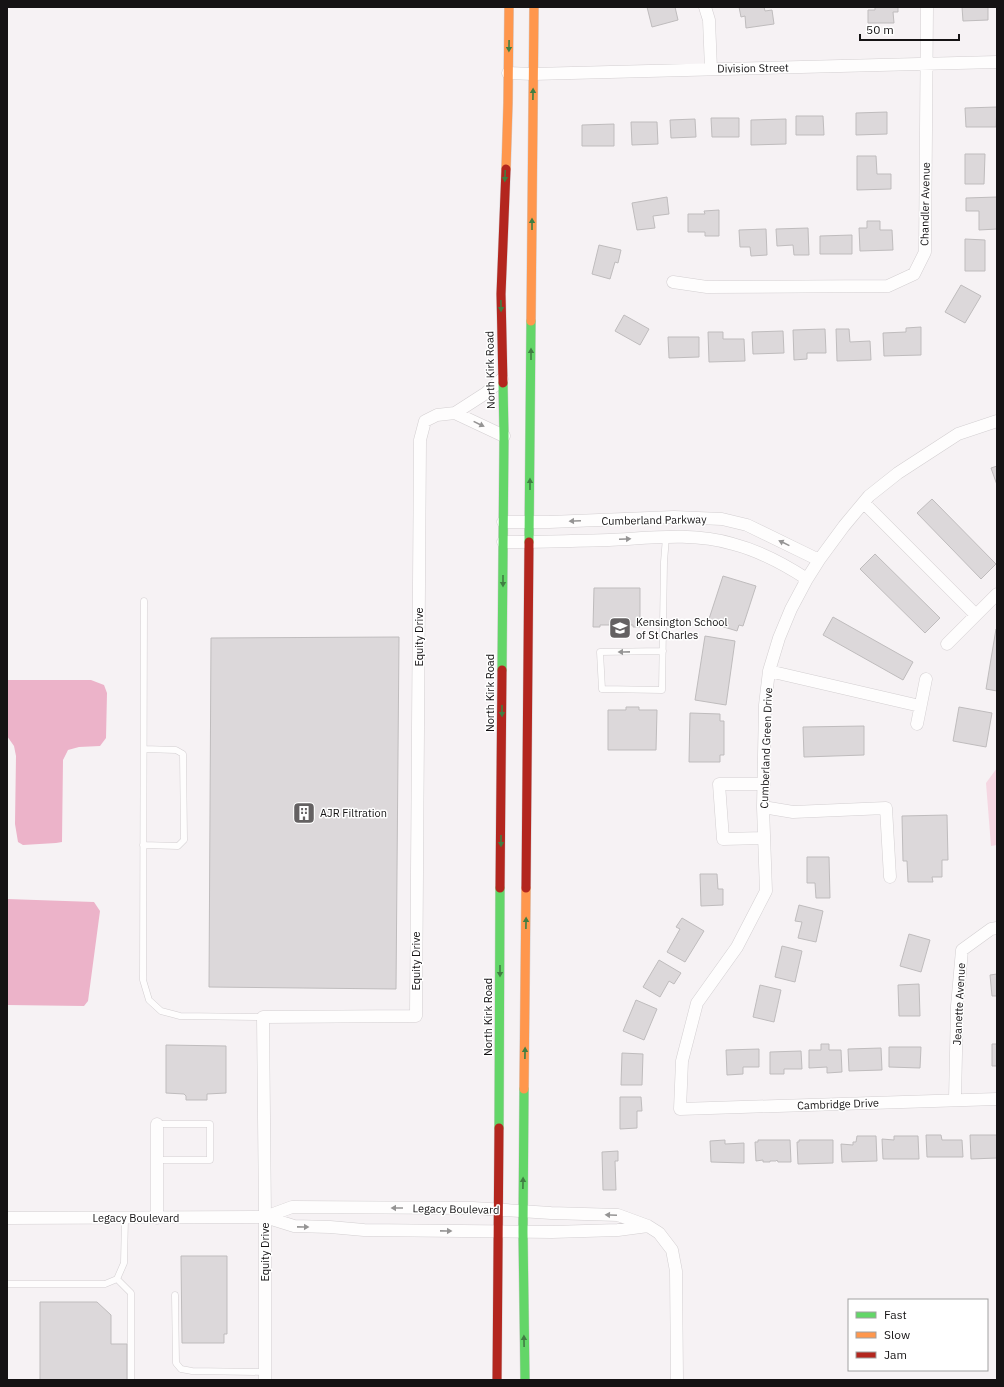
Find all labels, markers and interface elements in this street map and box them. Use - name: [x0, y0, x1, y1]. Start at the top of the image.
- scale bar: [860, 16, 959, 42]
- text: 50 m: [866, 22, 894, 37]
- one-way arrow: [506, 40, 512, 53]
- street label: Division Street: [717, 60, 789, 76]
- one-way arrow: [529, 88, 536, 100]
- street label: Chandler Avenue: [917, 162, 933, 246]
- one-way arrow: [502, 170, 508, 183]
- one-way arrow: [529, 217, 535, 230]
- one-way arrow: [498, 300, 504, 313]
- street label: North Kirk Road: [482, 331, 498, 409]
- one-way arrow: [528, 347, 534, 360]
- one-way arrow: [474, 421, 485, 427]
- one-way arrow: [527, 477, 533, 490]
- street label: Cumberland Parkway: [601, 512, 707, 528]
- one-way arrow: [569, 518, 581, 525]
- one-way arrow: [619, 536, 632, 542]
- one-way arrow: [778, 540, 790, 546]
- one-way arrow: [500, 575, 506, 588]
- street label: Equity Drive: [412, 607, 426, 667]
- school or university icon: Kensington School of St Charles: [607, 615, 633, 641]
- place label: Kensington School of St Charles: [636, 615, 727, 642]
- one-way arrow: [618, 648, 630, 655]
- street label: North Kirk Road: [483, 654, 497, 732]
- street label: Cumberland Green Drive: [757, 687, 775, 809]
- one-way arrow: [499, 705, 505, 718]
- building icon: AJR Filtration: [291, 800, 317, 826]
- place label: AJR Filtration: [320, 806, 387, 820]
- one-way arrow: [498, 835, 504, 848]
- one-way arrow: [523, 916, 529, 929]
- street label: Equity Drive: [409, 931, 423, 991]
- street label: Jeanette Avenue: [950, 962, 968, 1046]
- one-way arrow: [497, 965, 503, 978]
- street label: North Kirk Road: [481, 978, 495, 1056]
- one-way arrow: [522, 1046, 528, 1059]
- street label: Cambridge Drive: [797, 1096, 879, 1112]
- one-way arrow: [520, 1176, 526, 1189]
- street label: Legacy Boulevard: [412, 1201, 500, 1217]
- one-way arrow: [391, 1204, 403, 1211]
- street label: Legacy Boulevard: [93, 1211, 179, 1225]
- one-way arrow: [604, 1212, 617, 1218]
- street label: Equity Drive: [258, 1222, 272, 1282]
- one-way arrow: [297, 1223, 309, 1230]
- one-way arrow: [440, 1228, 453, 1234]
- legend: [848, 1299, 988, 1371]
- text: Fast: [884, 1307, 907, 1322]
- text: Slow: [884, 1327, 910, 1342]
- one-way arrow: [521, 1335, 528, 1347]
- text: Jam: [884, 1347, 907, 1362]

